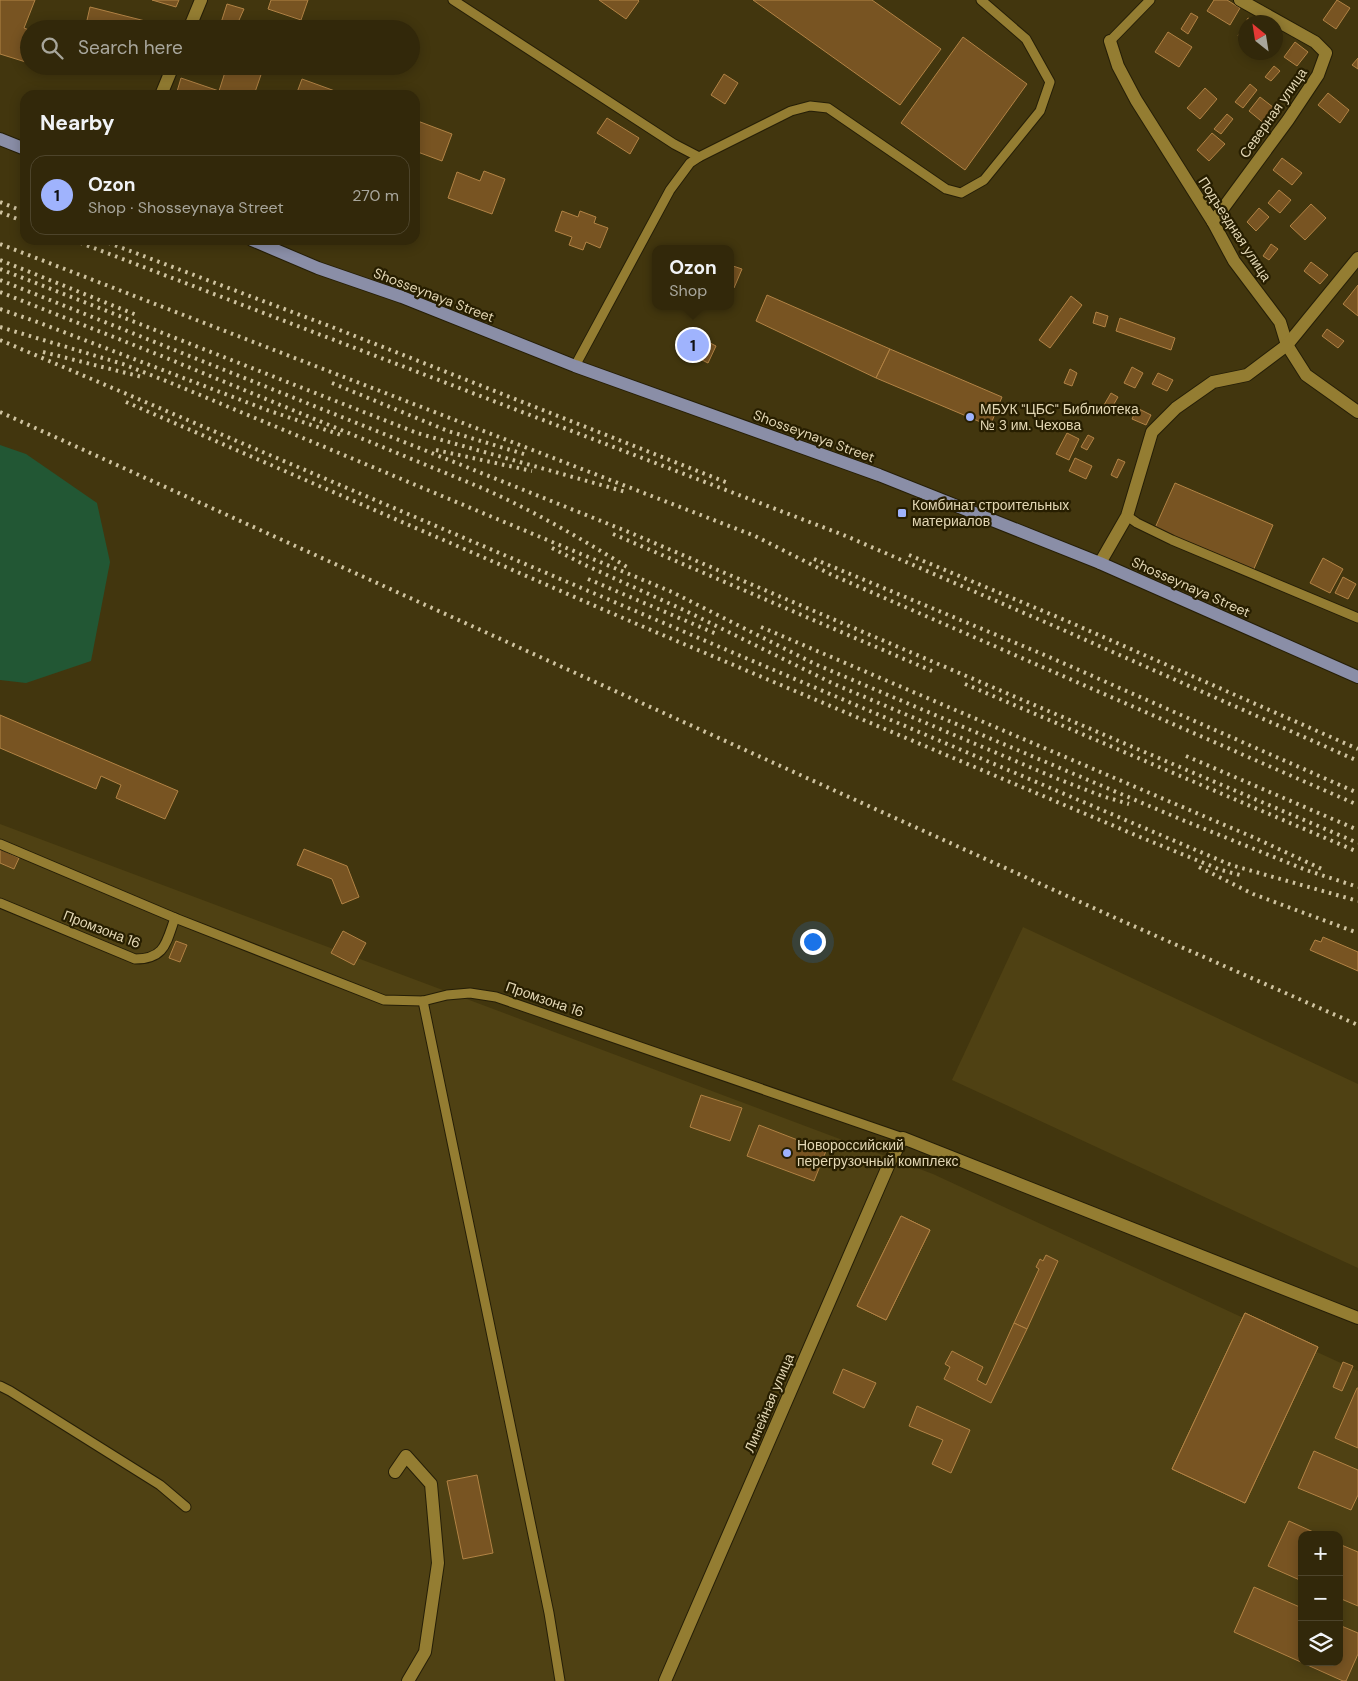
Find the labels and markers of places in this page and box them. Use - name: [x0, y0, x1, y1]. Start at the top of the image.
- pin: 1: [677, 326, 709, 364]
- place label: МБУК "ЦБС" Библиотека № 3 им. Чехова: [980, 400, 1139, 434]
- marker: МБУК "ЦБС" Библиотека № 3 им. Чехова: [964, 411, 976, 423]
- place label: Комбинат строительных материалов: [912, 496, 1069, 530]
- marker: Комбинат строительных материалов: [896, 507, 908, 519]
- place label: Новороссийский перегрузочный комплекс: [797, 1136, 959, 1170]
- marker: Новороссийский перегрузочный комплекс: [781, 1147, 793, 1159]

